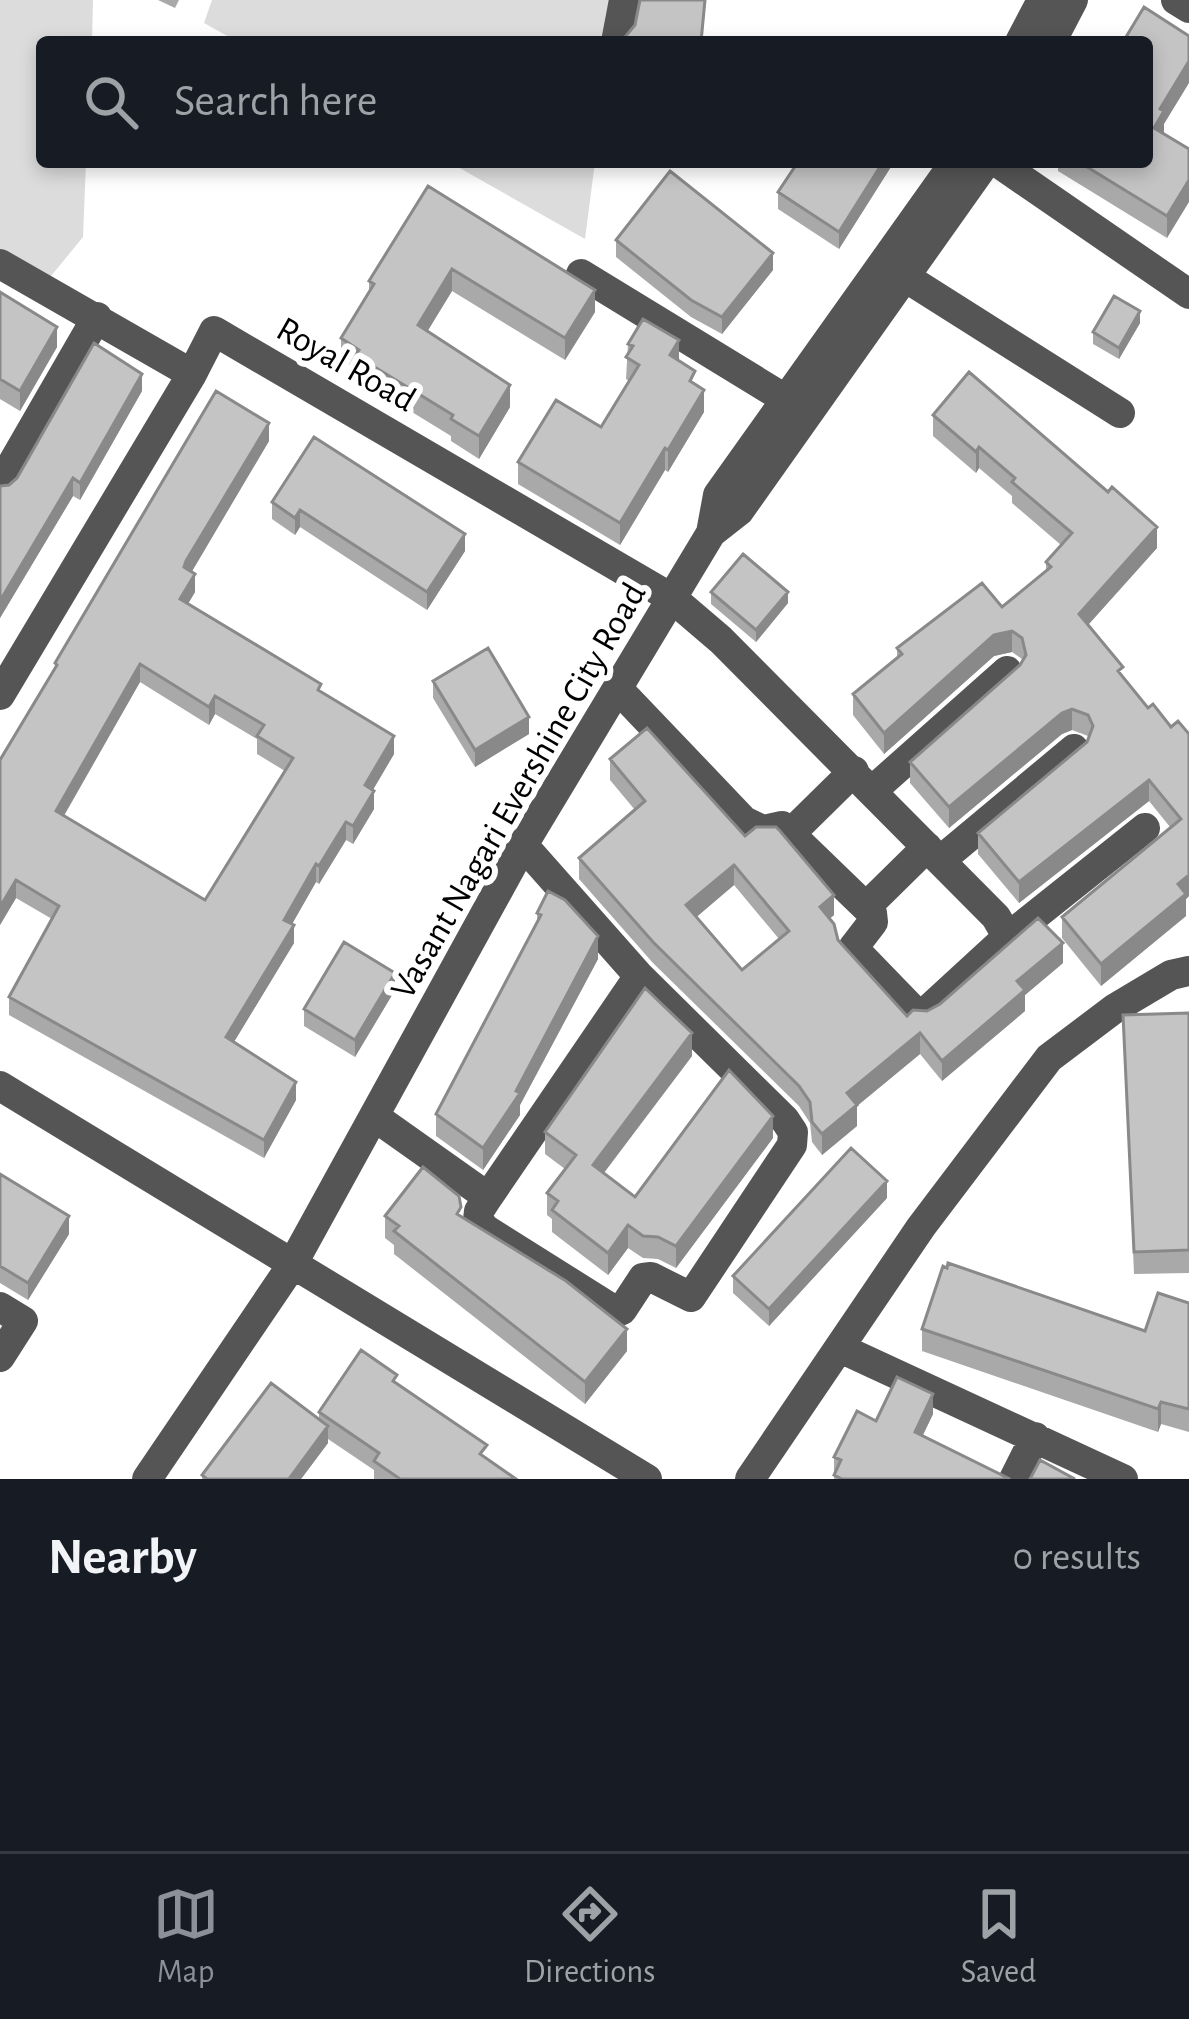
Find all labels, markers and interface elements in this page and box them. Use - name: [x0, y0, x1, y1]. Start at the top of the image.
- search box: [36, 36, 1153, 168]
- icon: search: [78, 69, 144, 135]
- text: Search here: [174, 79, 377, 124]
- street label: Royal Road: [270, 311, 422, 419]
- street label: Vasant Nagari Evershine City Road: [385, 577, 653, 1005]
- text: Nearby: [48, 1532, 197, 1583]
- text: 0 results: [1013, 1538, 1141, 1577]
- tab: Map: [153, 1881, 219, 1993]
- tab: Directions: [524, 1881, 655, 1993]
- tab: Saved: [961, 1881, 1036, 1993]

